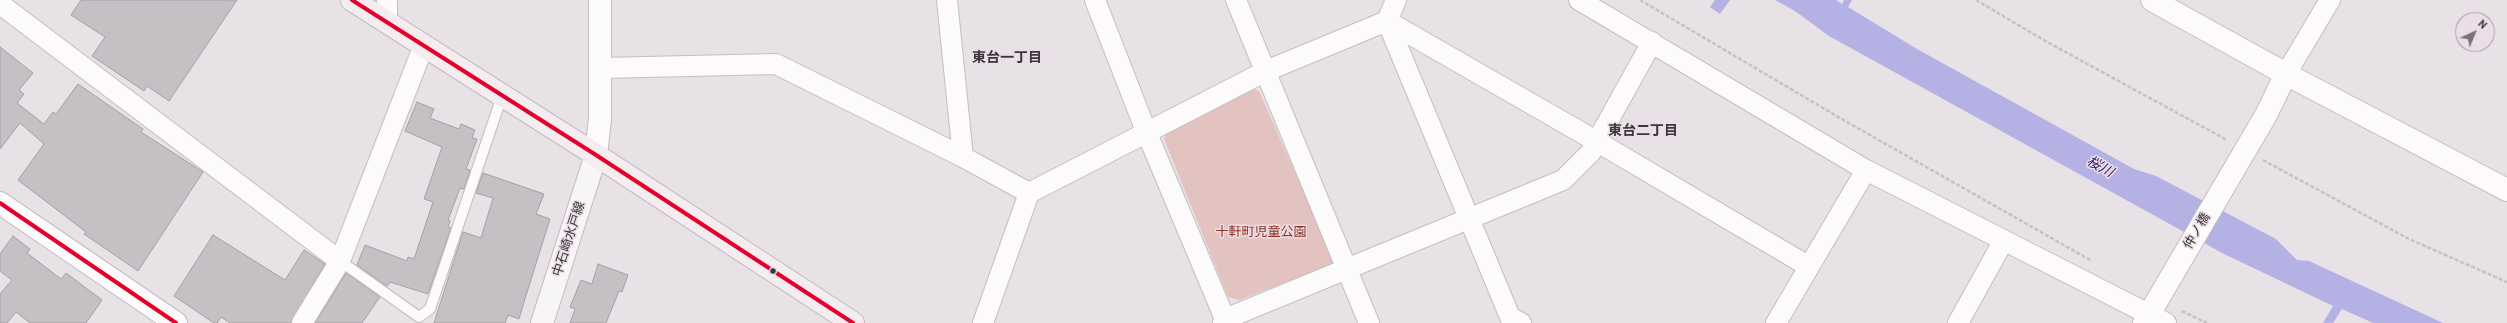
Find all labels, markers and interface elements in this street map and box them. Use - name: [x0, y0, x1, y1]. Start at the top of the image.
- north arrow: [2455, 12, 2495, 52]
- text: N: [2475, 17, 2490, 32]
- district label: 東台一丁目: [972, 50, 1042, 66]
- district label: 東台二丁目: [1608, 123, 1678, 139]
- water label: 桜川: [2084, 153, 2116, 181]
- street label: 中石崎水戸線: [550, 199, 588, 279]
- street label: 仲ノ橋: [2180, 210, 2214, 252]
- park label: 十軒町児童公園: [1216, 224, 1306, 240]
- unlabelled marker: [768, 266, 778, 276]

